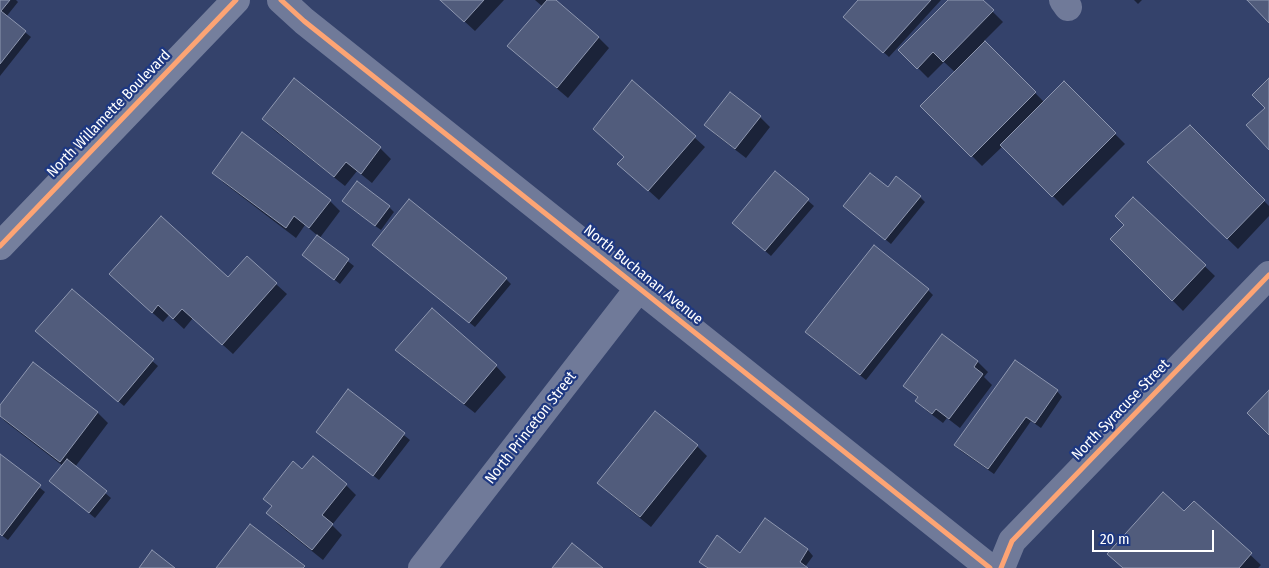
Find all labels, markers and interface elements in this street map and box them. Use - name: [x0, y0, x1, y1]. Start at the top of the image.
- street label: North Willamette Boulevard: [43, 47, 175, 181]
- street label: North Buchanan Avenue: [580, 221, 706, 329]
- street label: North Syracuse Street: [1068, 356, 1174, 464]
- street label: North Princeton Street: [482, 368, 580, 488]
- scale bar: [1094, 520, 1216, 552]
- text: 20 m: [1100, 530, 1130, 548]

